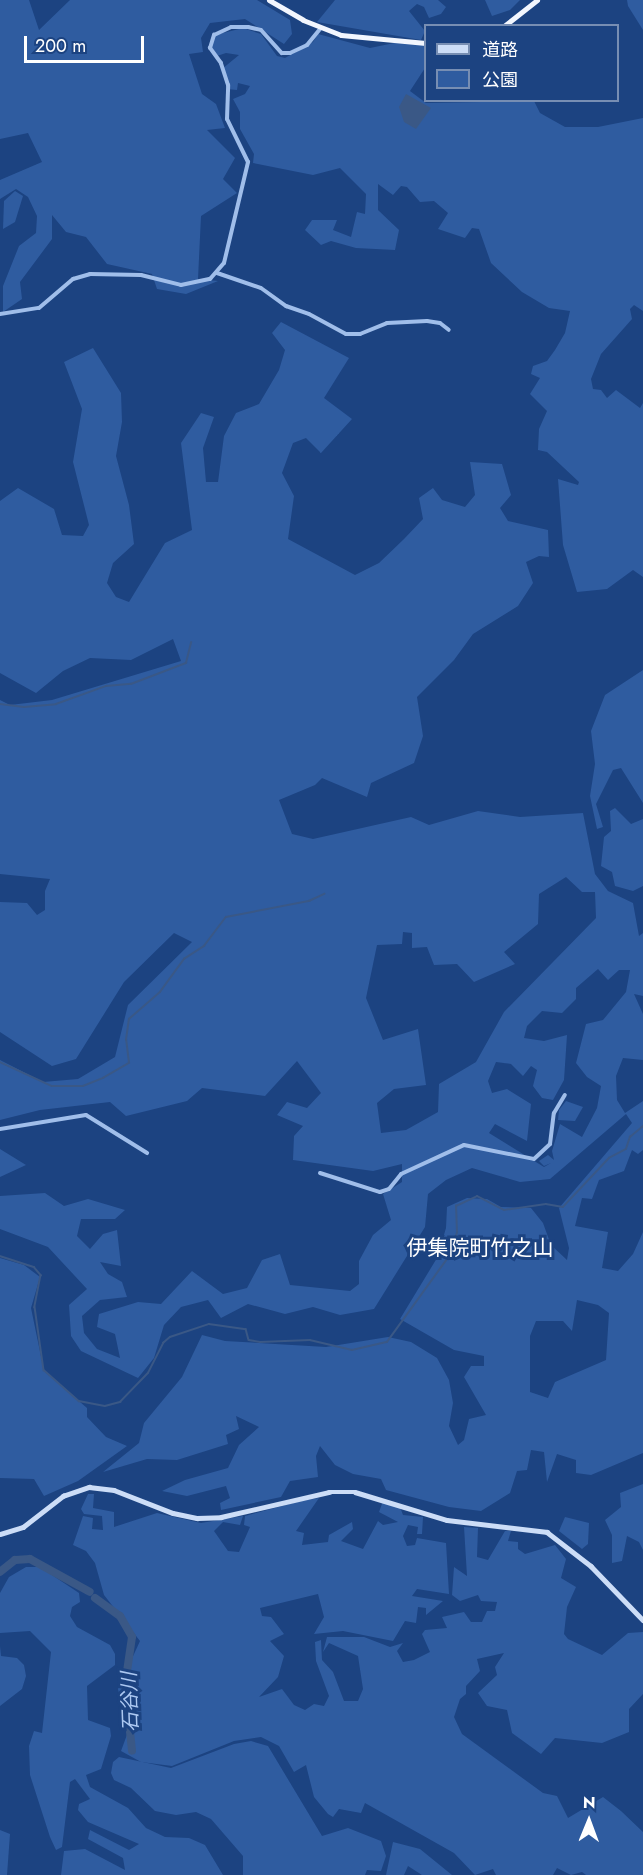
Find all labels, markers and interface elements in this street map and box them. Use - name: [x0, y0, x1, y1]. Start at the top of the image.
- scale bar: [27, 24, 147, 62]
- legend: [424, 24, 619, 102]
- text: 200 m: [35, 33, 86, 59]
- text: 道路: [482, 37, 518, 63]
- text: 公園: [482, 67, 518, 93]
- district label: 伊集院町竹之山: [407, 1235, 553, 1261]
- water label: 石谷川: [117, 1672, 143, 1732]
- north arrow: [559, 1791, 619, 1851]
- text: N: [583, 1791, 596, 1814]

